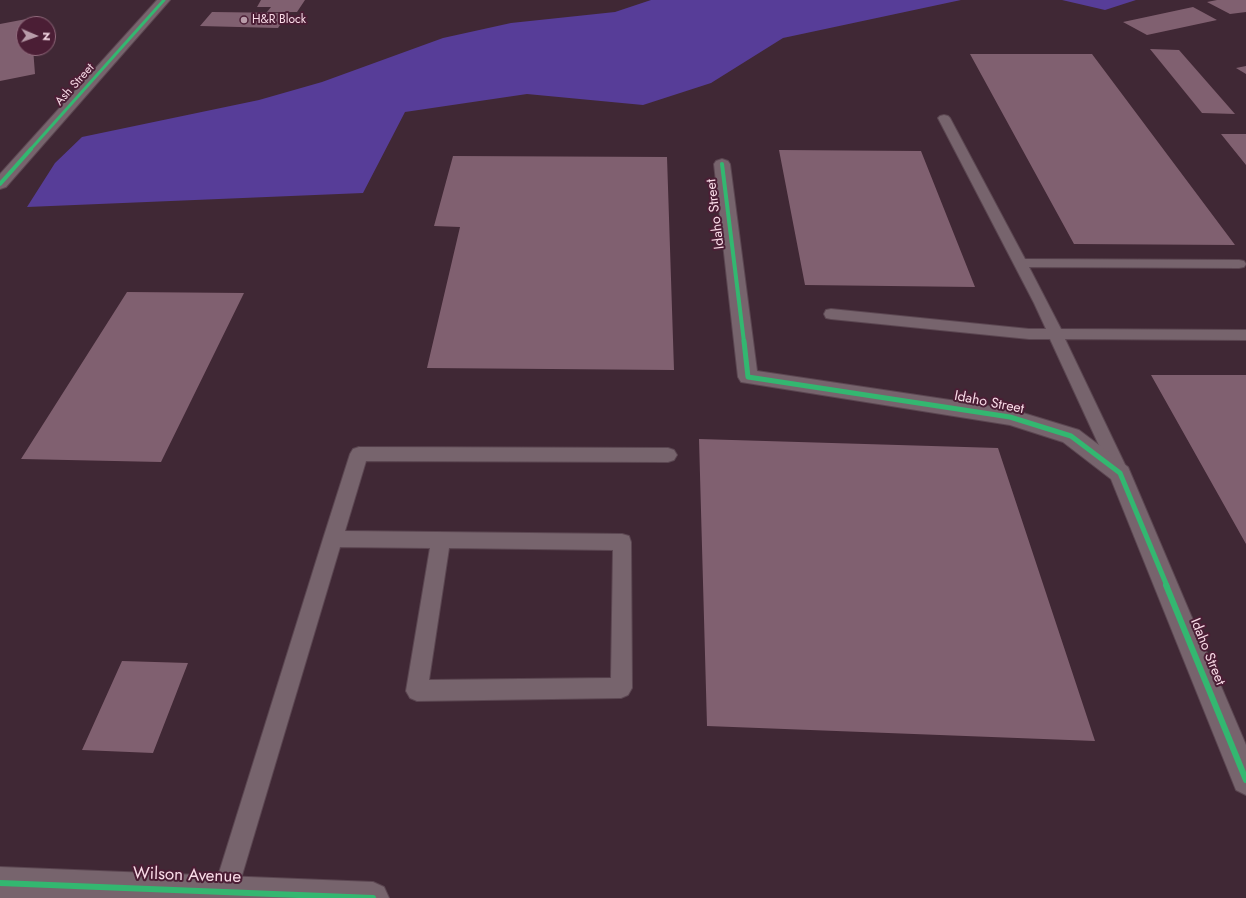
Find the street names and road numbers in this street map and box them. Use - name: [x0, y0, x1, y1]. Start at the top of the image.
- street label: Ash Street: [52, 61, 98, 109]
- street label: Idaho Street: [703, 178, 729, 250]
- street label: Idaho Street: [953, 388, 1025, 418]
- street label: Idaho Street: [1186, 616, 1228, 688]
- street label: Wilson Avenue: [133, 864, 241, 888]

